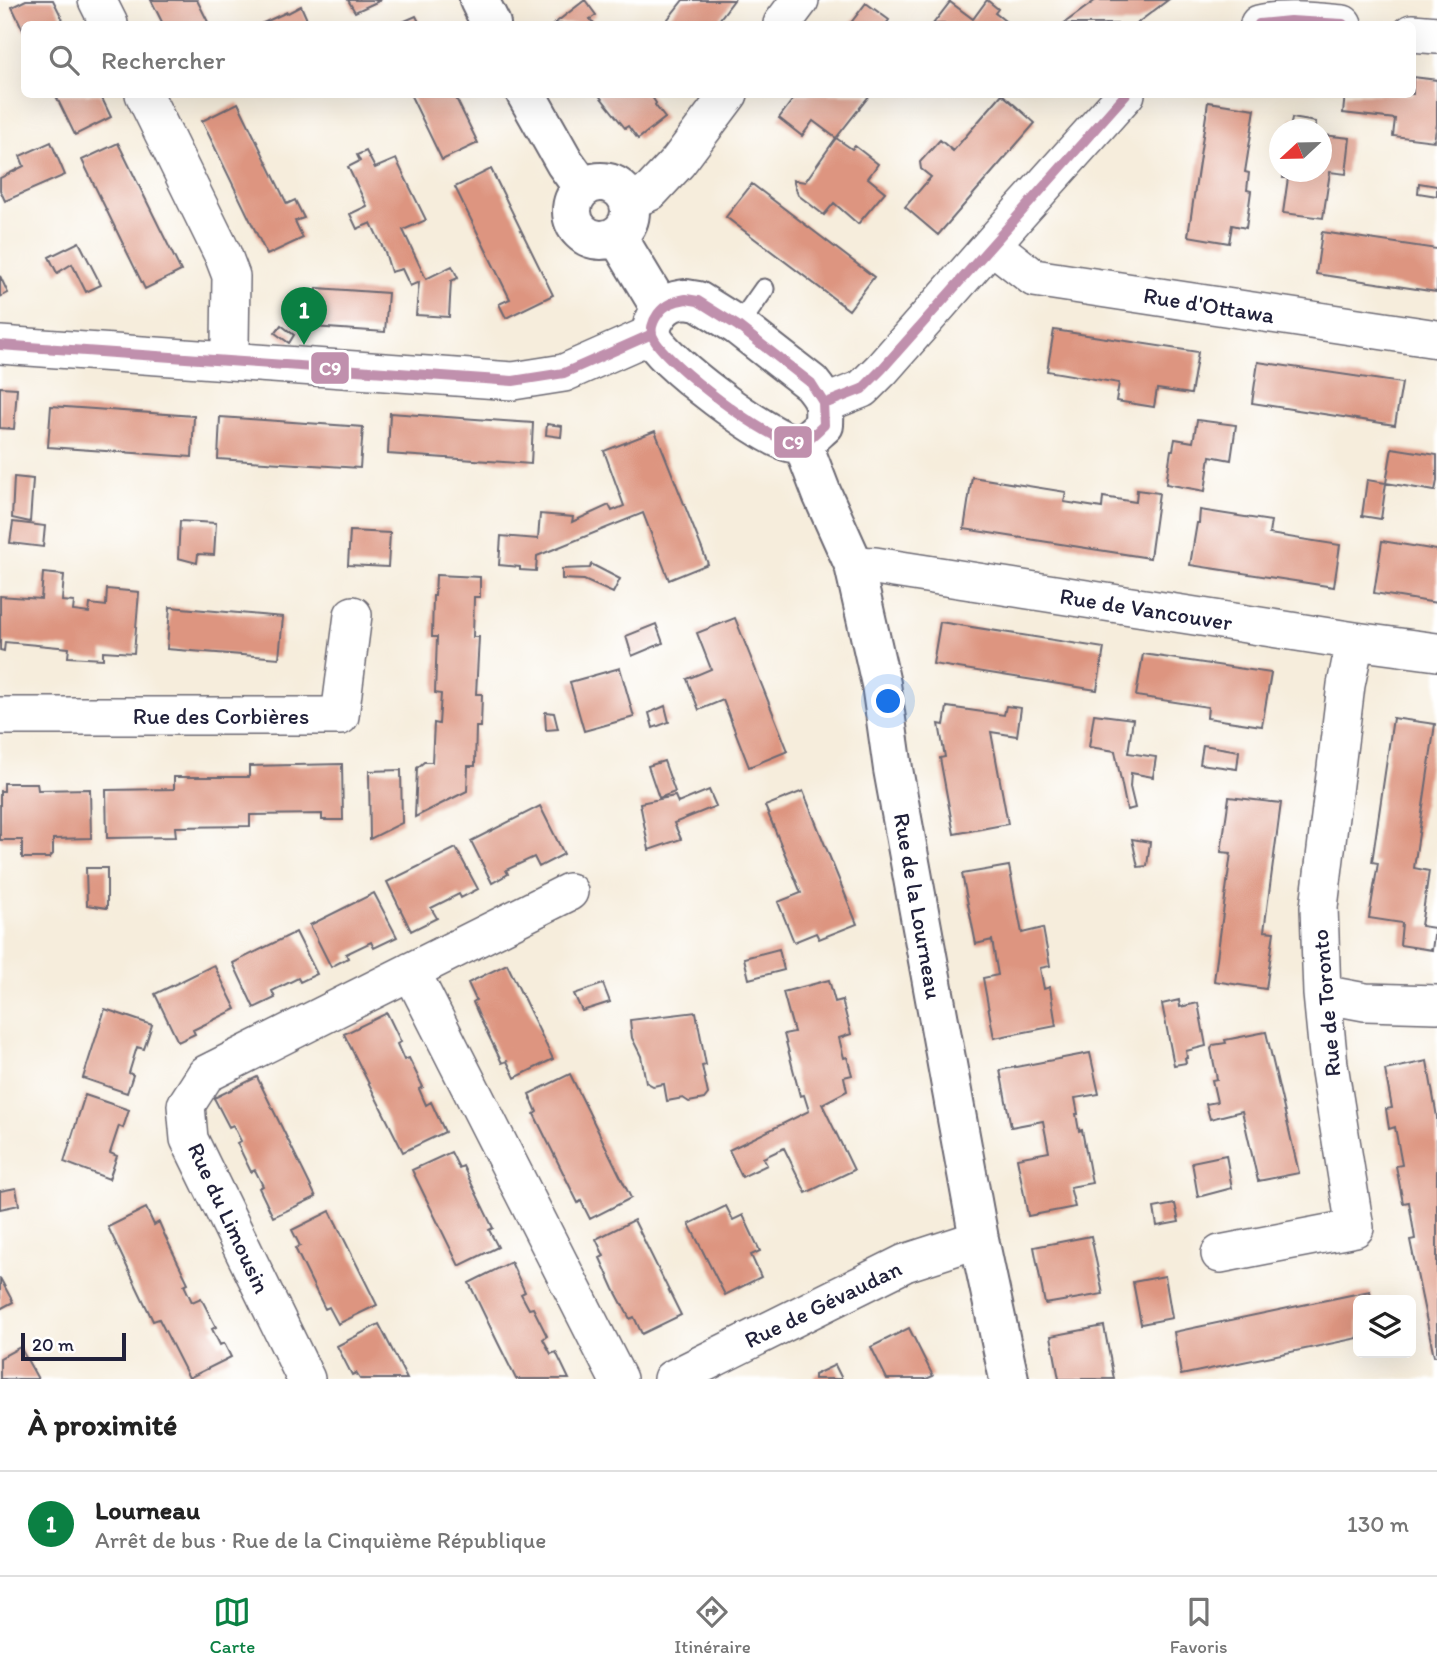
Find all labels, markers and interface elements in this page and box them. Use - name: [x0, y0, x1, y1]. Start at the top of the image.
- search box: [21, 21, 1416, 98]
- icon: search: [45, 41, 83, 79]
- text: Rechercher: [101, 44, 225, 76]
- north arrow: [1269, 119, 1332, 182]
- street label: Rue d'Ottawa: [1141, 281, 1277, 329]
- pin: 1: [281, 287, 327, 345]
- line badge: C9: [310, 351, 350, 385]
- text: C9: [319, 357, 341, 380]
- line badge: C9: [773, 425, 813, 459]
- text: C9: [782, 431, 804, 454]
- street label: Rue de Vancouver: [1058, 582, 1234, 636]
- your location: [871, 684, 905, 718]
- street label: Rue des Corbières: [133, 702, 309, 730]
- street label: Rue de la Lourneau: [888, 811, 948, 1002]
- street label: Rue de Toronto: [1306, 928, 1346, 1078]
- street label: Rue du Limousin: [182, 1138, 276, 1298]
- street label: Rue de Gévaudan: [740, 1254, 906, 1354]
- map controls: [1353, 1295, 1416, 1358]
- button: layers: [1353, 1295, 1416, 1358]
- scale bar: [21, 1330, 126, 1362]
- text: 20 m: [32, 1333, 74, 1356]
- text: À proximité: [28, 1406, 177, 1443]
- text: Lourneau: [95, 1494, 200, 1526]
- text: 1: [46, 1510, 56, 1538]
- text: 130 m: [1347, 1510, 1409, 1538]
- text: Arrêt de bus · Rue de la Cinquième République: [95, 1526, 546, 1554]
- tab: Carte: [209, 1593, 255, 1658]
- tab: Itinéraire: [674, 1593, 751, 1658]
- tab: Favoris: [1170, 1593, 1228, 1658]

